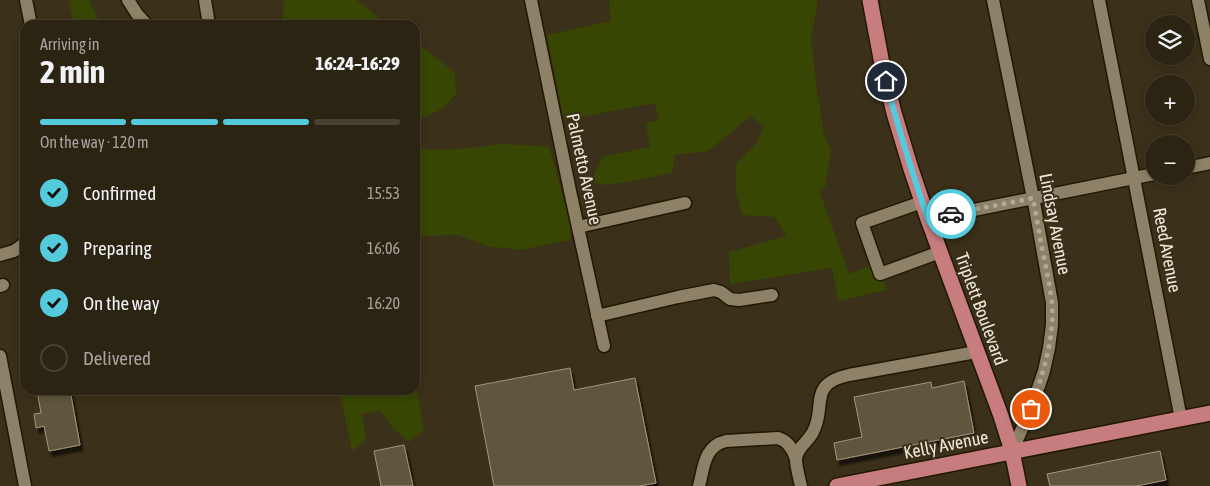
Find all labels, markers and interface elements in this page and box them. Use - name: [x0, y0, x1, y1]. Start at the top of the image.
- map controls: [1145, 15, 1195, 185]
- button: layers: [1145, 15, 1195, 65]
- text: Arriving in: [40, 35, 100, 53]
- text: 16:24–16:29: [315, 52, 400, 74]
- text: 2 min: [40, 53, 105, 90]
- pin: [865, 60, 907, 102]
- icon: home: [872, 67, 900, 95]
- button: +: [1145, 75, 1195, 125]
- street label: Palmetto Avenue: [562, 111, 607, 227]
- text: On the way · 120 m: [40, 133, 149, 151]
- button: −: [1145, 135, 1195, 185]
- street label: Lindsay Avenue: [1035, 171, 1076, 276]
- icon: check: [40, 179, 68, 207]
- text: Confirmed: [83, 182, 156, 204]
- text: 15:53: [367, 184, 400, 202]
- courier: [926, 189, 976, 239]
- icon: car: [937, 200, 965, 228]
- street label: Reed Avenue: [1149, 206, 1186, 294]
- icon: check: [40, 234, 68, 262]
- text: Preparing: [83, 237, 152, 259]
- text: 16:06: [367, 239, 400, 257]
- street label: Triplett Boulevard: [951, 250, 1012, 368]
- icon: check: [40, 289, 68, 317]
- text: On the way: [83, 292, 160, 314]
- text: 16:20: [367, 294, 400, 312]
- text: Delivered: [83, 347, 151, 369]
- pin: [1010, 388, 1052, 430]
- icon: bag: [1017, 395, 1045, 423]
- street label: Kelly Avenue: [902, 426, 990, 463]

